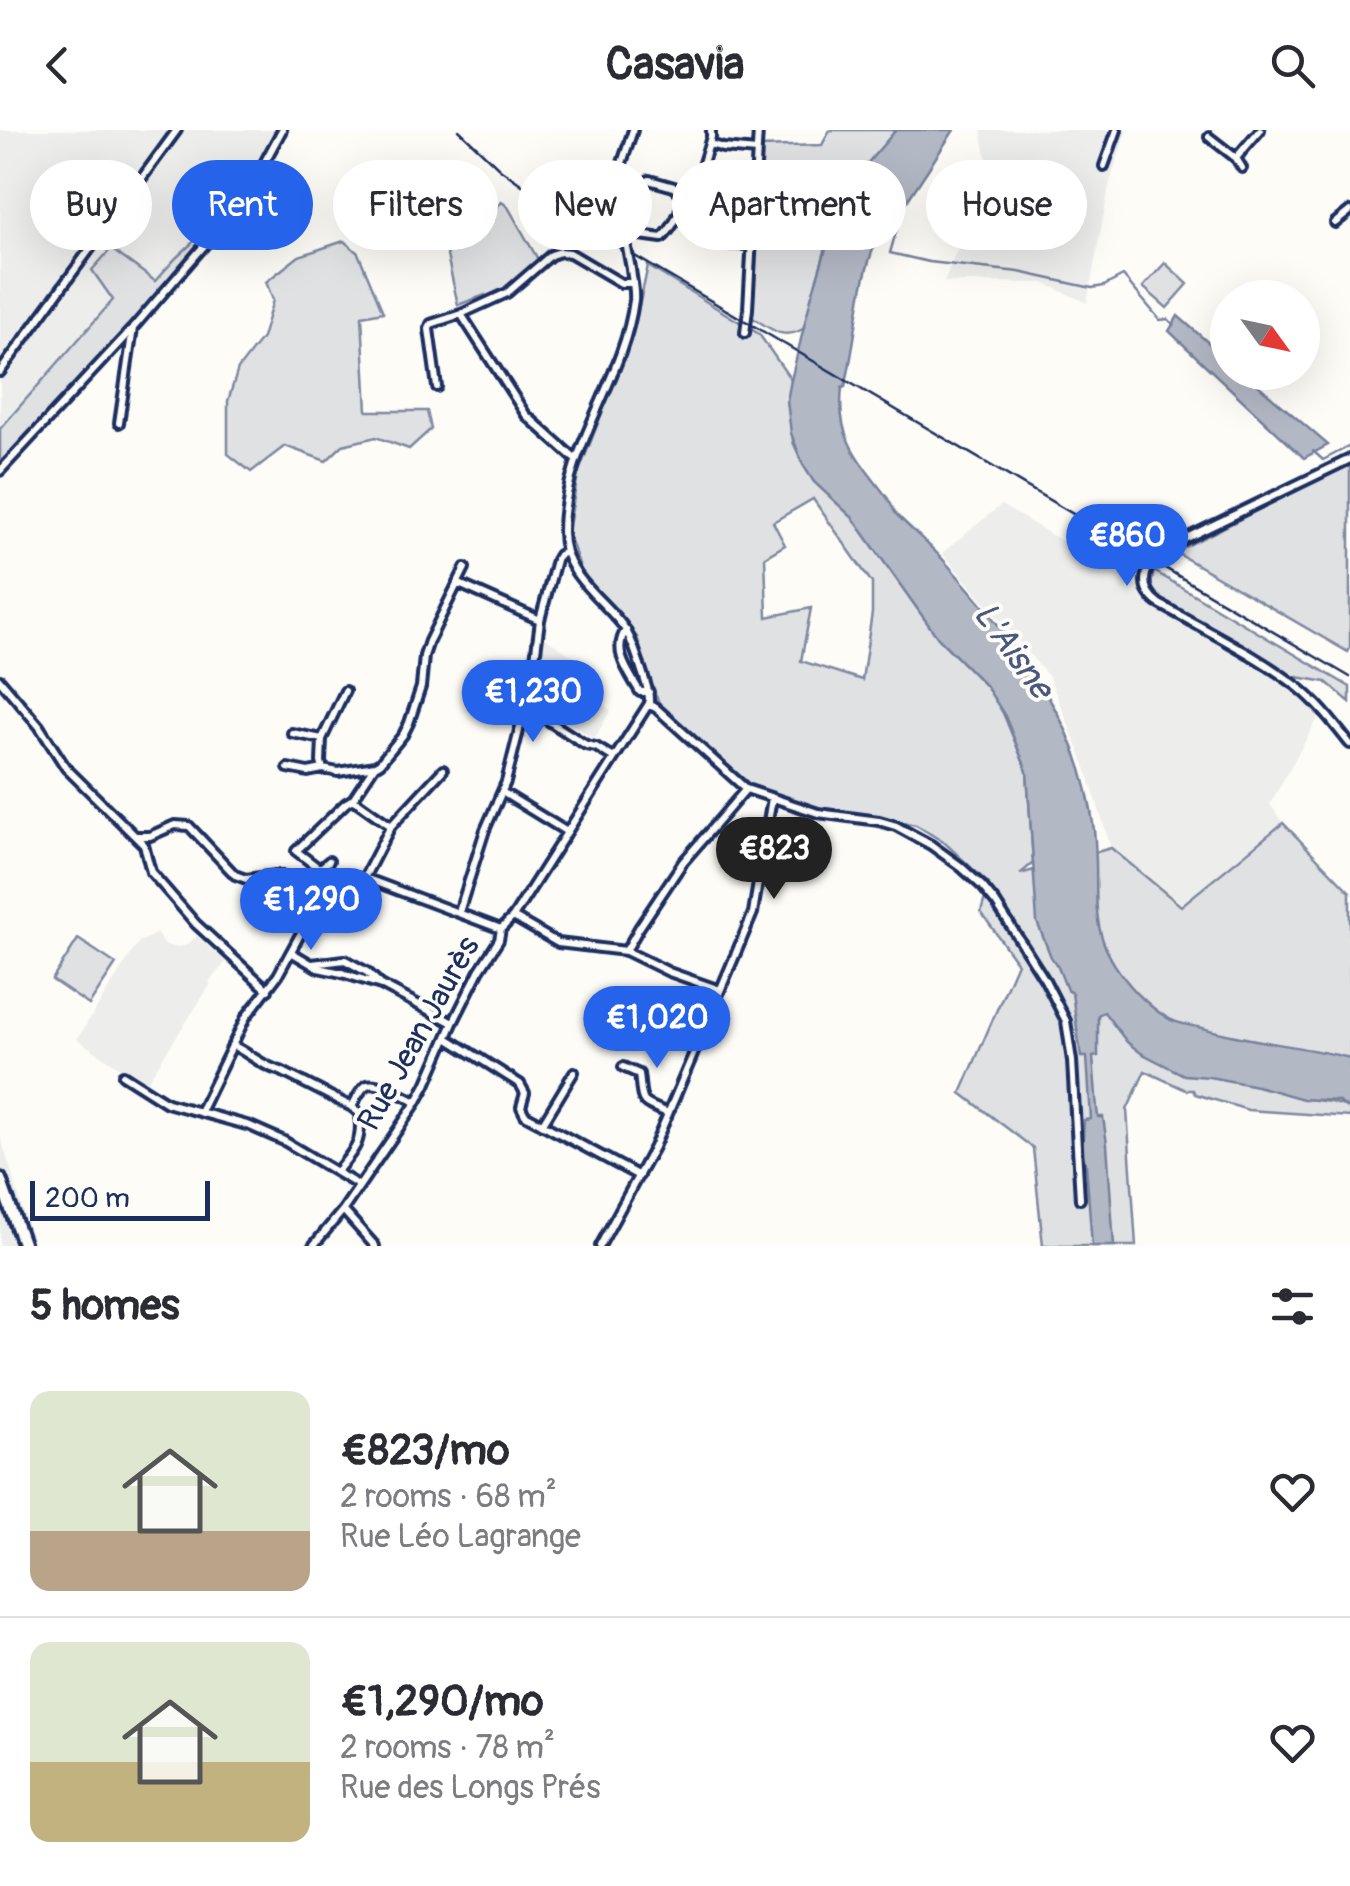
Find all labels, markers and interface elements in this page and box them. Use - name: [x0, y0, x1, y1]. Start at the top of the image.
- text: Casavia: [606, 37, 744, 93]
- icon: back: [30, 38, 85, 93]
- icon: search: [1265, 38, 1320, 93]
- chip: Buy: [30, 160, 152, 250]
- chip: Rent: [172, 160, 313, 250]
- chip: Filters: [333, 160, 498, 250]
- chip: New: [518, 160, 652, 250]
- chip: Apartment: [672, 160, 906, 250]
- chip: House: [926, 160, 1087, 250]
- north arrow: [1210, 280, 1320, 390]
- map controls: [1210, 280, 1320, 390]
- pin: €860: [1068, 504, 1186, 589]
- text: €860: [1088, 516, 1166, 556]
- water label: L'Aisne: [964, 594, 1065, 710]
- pin: €1,230: [452, 660, 614, 745]
- text: €1,230: [484, 672, 582, 712]
- pin: €823: [715, 817, 833, 902]
- text: €823: [738, 829, 810, 869]
- pin: €1,290: [230, 868, 392, 953]
- text: €1,290: [262, 880, 360, 920]
- street label: Rue Jean Jaurès: [349, 929, 489, 1138]
- pin: €1,020: [576, 986, 738, 1071]
- text: €1,020: [605, 998, 709, 1038]
- scale bar: [30, 1176, 210, 1220]
- text: 200 m: [45, 1181, 130, 1216]
- icon: filters: [1265, 1279, 1320, 1334]
- text: 5 homes: [30, 1280, 180, 1332]
- text: €823/mo: [340, 1425, 509, 1477]
- icon: home: [110, 1431, 230, 1551]
- icon: heart: [1265, 1464, 1320, 1519]
- text: 2 rooms · 68 m²: [340, 1477, 557, 1517]
- text: Rue Léo Lagrange: [340, 1517, 581, 1557]
- text: €1,290/mo: [340, 1676, 544, 1728]
- icon: home: [110, 1682, 230, 1802]
- icon: heart: [1265, 1715, 1320, 1770]
- text: 2 rooms · 78 m²: [340, 1728, 555, 1768]
- text: Rue des Longs Prés: [340, 1768, 601, 1808]

